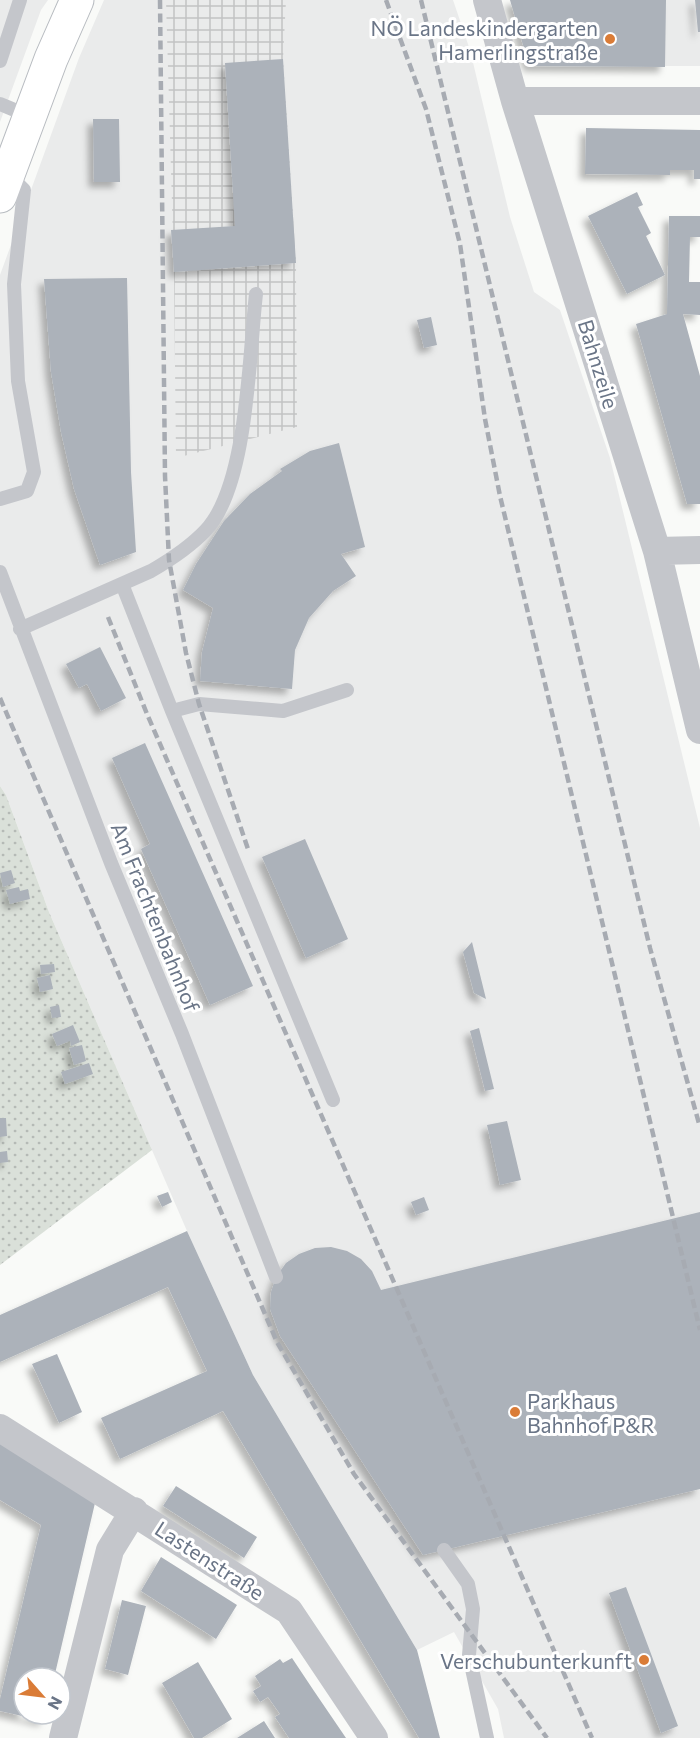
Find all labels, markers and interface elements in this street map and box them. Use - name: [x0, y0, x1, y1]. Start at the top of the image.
- place label: NÖ Landeskindergarten Hamerlingstraße: [371, 15, 598, 64]
- marker: NÖ Landeskindergarten Hamerlingstraße: [603, 32, 617, 46]
- street label: Bahnzeile: [574, 316, 624, 412]
- street label: Am Frachtenbahnhof: [107, 819, 206, 1016]
- place label: Parkhaus Bahnhof P&R: [527, 1388, 655, 1437]
- marker: Parkhaus Bahnhof P&R: [508, 1405, 522, 1419]
- street label: Lastenstraße: [151, 1515, 269, 1605]
- place label: Verschubunterkunft: [440, 1648, 632, 1673]
- marker: Verschubunterkunft: [637, 1653, 651, 1667]
- north arrow: [12, 1666, 72, 1726]
- text: N: [44, 1694, 67, 1713]

